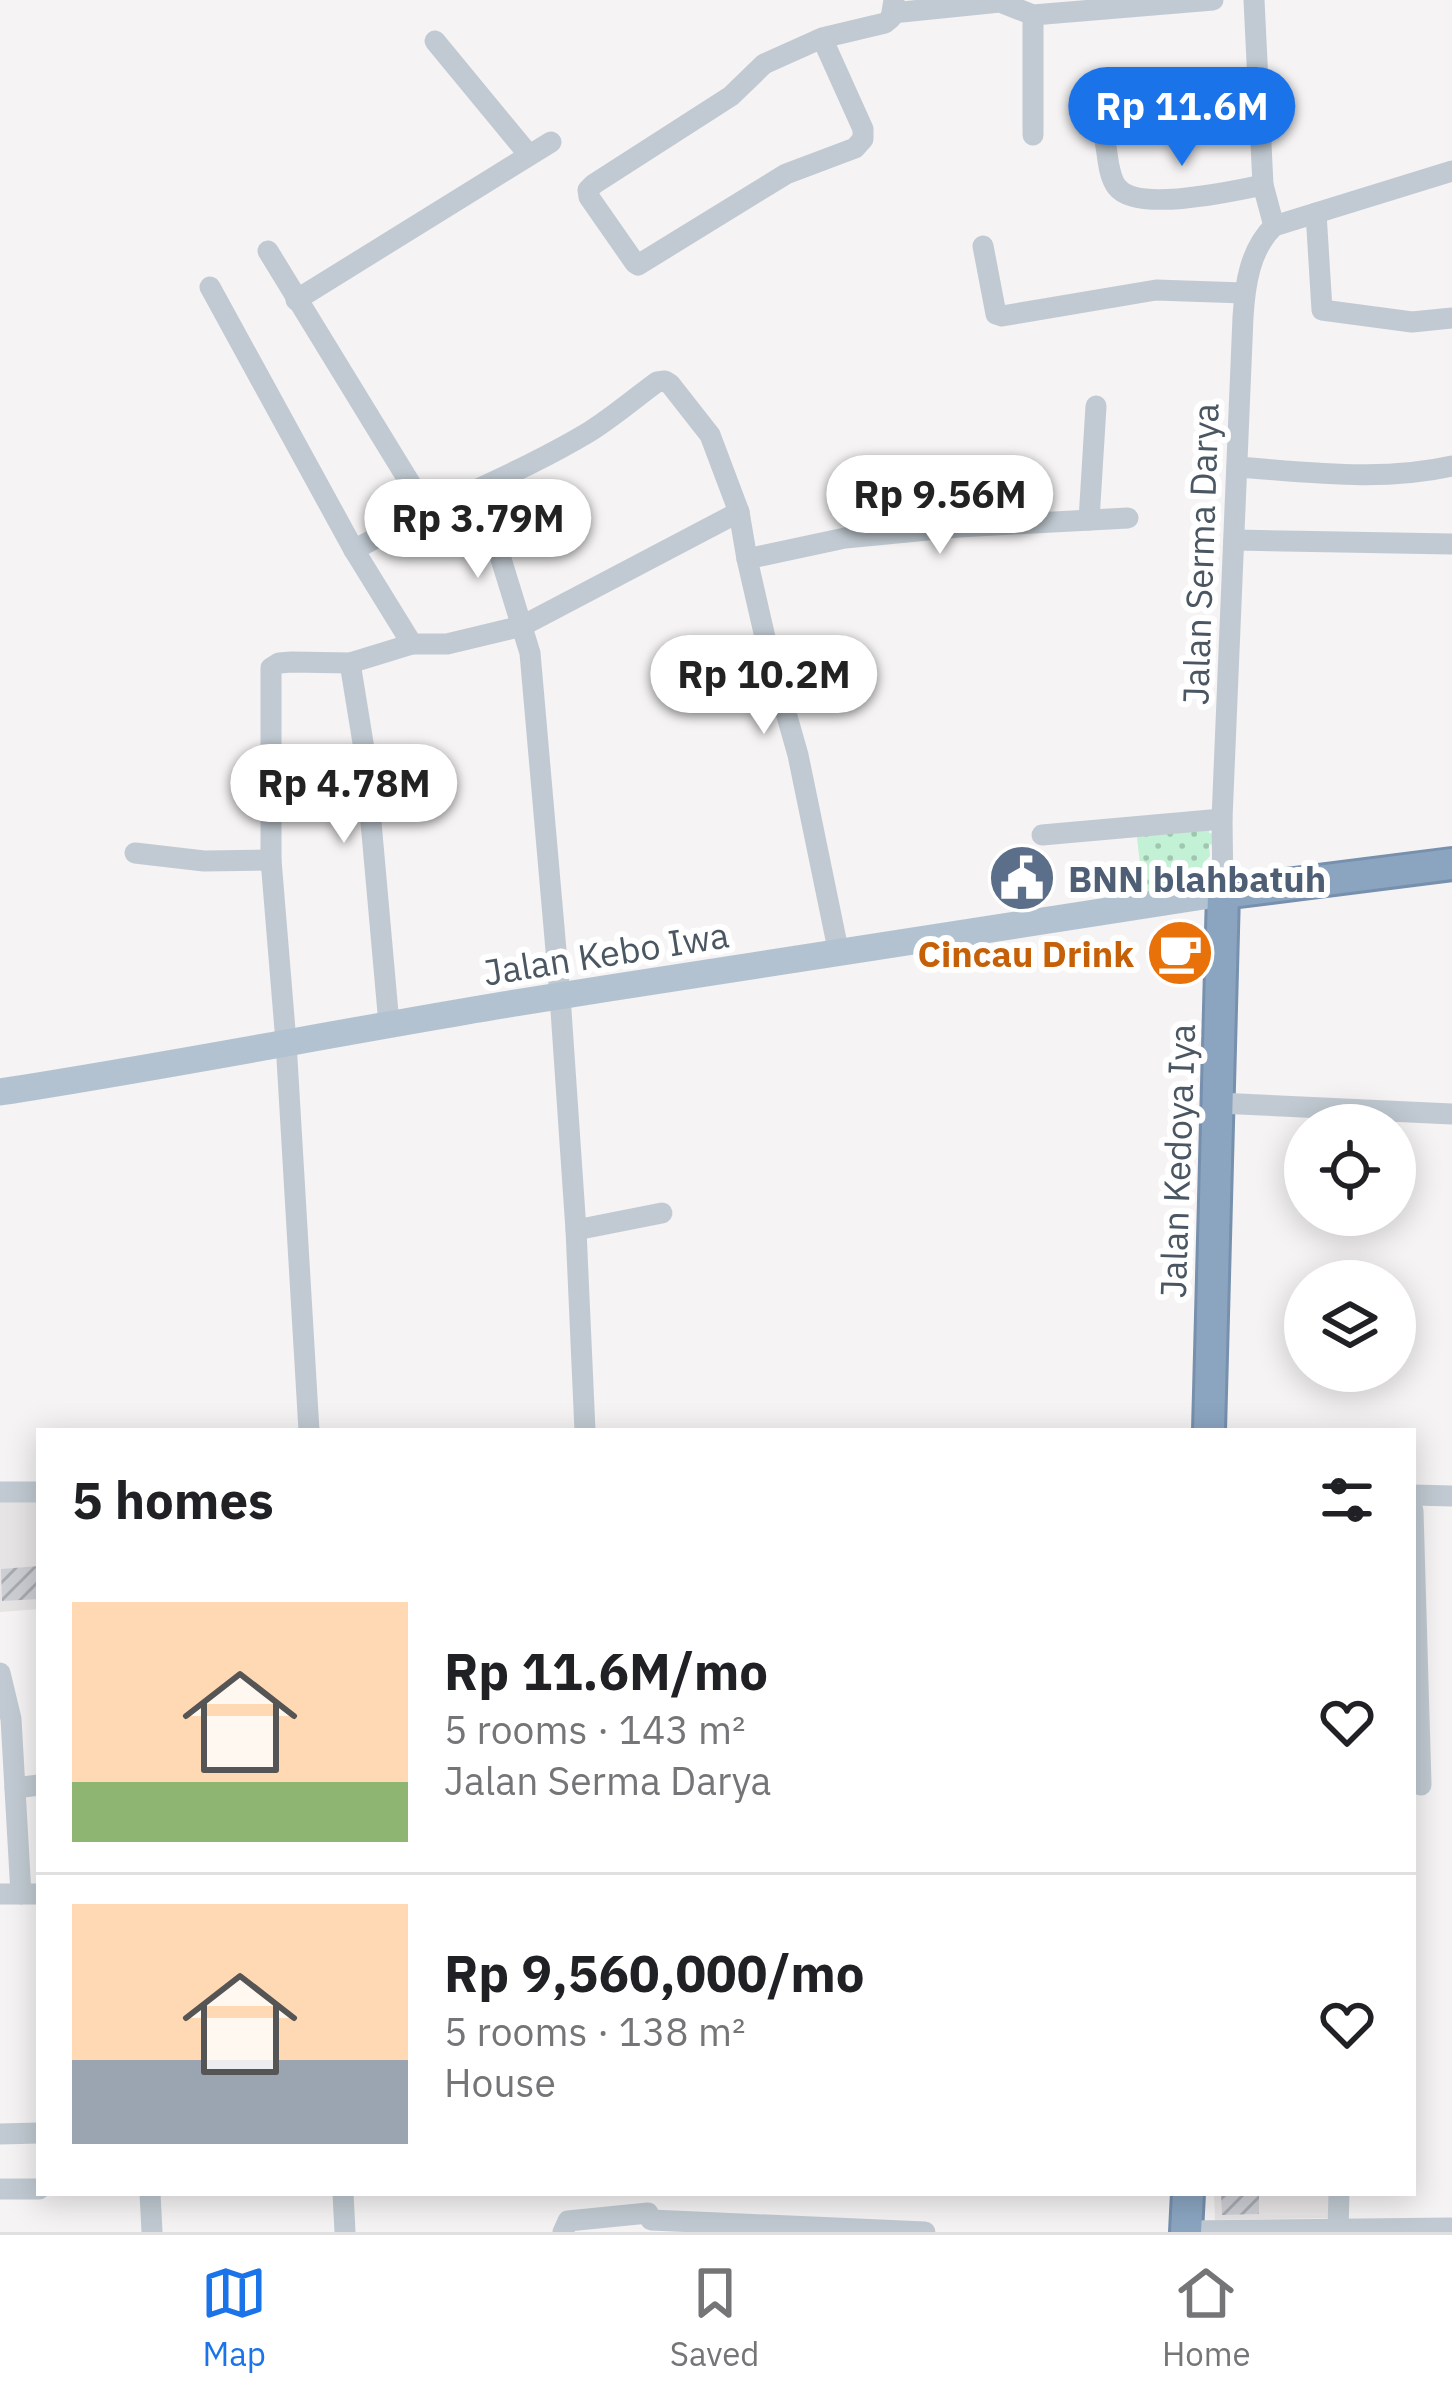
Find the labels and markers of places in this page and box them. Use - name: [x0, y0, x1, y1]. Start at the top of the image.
- pin: Rp 11.6M: [1058, 67, 1306, 169]
- pin: Rp 9.56M: [816, 455, 1064, 557]
- pin: Rp 3.79M: [354, 479, 602, 581]
- pin: Rp 10.2M: [640, 635, 888, 737]
- pin: Rp 4.78M: [220, 744, 468, 846]
- public building icon: BNN blahbatuh: [987, 843, 1057, 913]
- place label: BNN blahbatuh: [1068, 855, 1326, 902]
- cafe icon: Cincau Drink: [1145, 918, 1215, 988]
- place label: Cincau Drink: [918, 930, 1134, 977]

